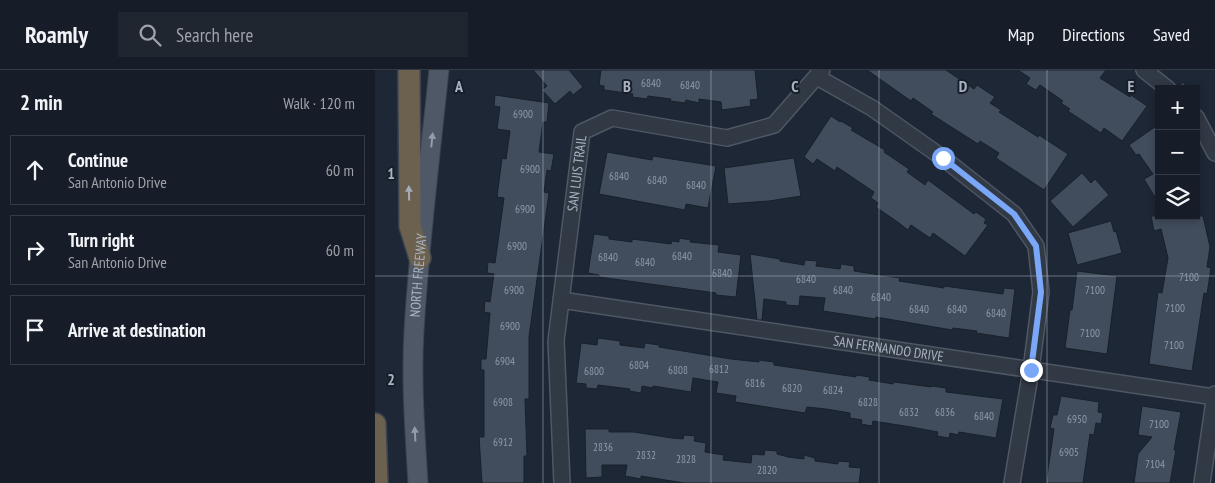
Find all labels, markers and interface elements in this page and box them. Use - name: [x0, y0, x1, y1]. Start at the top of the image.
- search box: [118, 12, 468, 57]
- text: Roamly: [25, 19, 88, 50]
- icon: search: [136, 21, 164, 49]
- text: Search here: [176, 23, 253, 47]
- text: Map: [1008, 23, 1034, 46]
- text: Directions: [1062, 23, 1125, 46]
- text: Saved: [1153, 23, 1190, 46]
- text: A: [454, 76, 464, 96]
- text: B: [623, 76, 631, 96]
- house number: 6840: [641, 76, 661, 90]
- text: C: [791, 76, 799, 96]
- text: D: [959, 76, 968, 96]
- text: E: [1128, 76, 1135, 96]
- house number: 6840: [680, 78, 700, 92]
- map controls: [1155, 85, 1200, 220]
- button: +: [1155, 85, 1200, 130]
- text: 2 min: [20, 89, 62, 116]
- text: Walk · 120 m: [283, 93, 355, 113]
- house number: 6900: [513, 107, 533, 121]
- button: −: [1155, 130, 1200, 175]
- one-way arrow: [428, 131, 436, 147]
- street label: SAN LUIS TRAIL: [563, 134, 591, 212]
- route start: [932, 147, 955, 170]
- text: Continue: [68, 148, 128, 172]
- icon: ahead: [21, 156, 49, 184]
- text: 60 m: [326, 160, 354, 180]
- house number: 6900: [520, 162, 540, 176]
- text: 1: [387, 163, 395, 183]
- house number: 6840: [609, 169, 629, 183]
- text: San Antonio Drive: [68, 172, 167, 192]
- house number: 6840: [647, 173, 667, 187]
- button: layers: [1155, 175, 1200, 220]
- house number: 6840: [686, 178, 706, 192]
- one-way arrow: [405, 185, 413, 201]
- house number: 6900: [515, 202, 535, 216]
- text: Turn right: [68, 228, 134, 252]
- street label: NORTH FREEWAY: [406, 232, 431, 318]
- icon: right: [21, 236, 49, 264]
- house number: 6900: [507, 239, 527, 253]
- text: 60 m: [326, 240, 354, 260]
- house number: 6840: [672, 249, 692, 263]
- house number: 6840: [598, 250, 618, 264]
- text: San Antonio Drive: [68, 252, 167, 272]
- house number: 6840: [635, 255, 655, 269]
- house number: 6840: [712, 266, 732, 280]
- house number: 7100: [1179, 270, 1199, 284]
- house number: 6840: [796, 272, 816, 286]
- house number: 6900: [504, 283, 524, 297]
- house number: 6840: [833, 283, 853, 297]
- house number: 7100: [1085, 283, 1105, 297]
- house number: 6840: [871, 290, 891, 304]
- house number: 7100: [1165, 301, 1185, 315]
- house number: 6840: [909, 302, 929, 316]
- house number: 6840: [947, 302, 967, 316]
- house number: 6840: [986, 306, 1006, 320]
- icon: arrive: [21, 316, 49, 344]
- text: Arrive at destination: [68, 318, 206, 342]
- house number: 6900: [500, 319, 520, 333]
- house number: 7100: [1080, 326, 1100, 340]
- street label: SAN FERNANDO DRIVE: [832, 331, 945, 366]
- house number: 7100: [1164, 338, 1184, 352]
- house number: 6904: [495, 354, 515, 368]
- house number: 6804: [629, 358, 649, 372]
- route end: [1020, 359, 1043, 382]
- house number: 6812: [709, 362, 729, 376]
- house number: 6808: [668, 363, 688, 377]
- house number: 6800: [584, 364, 604, 378]
- text: 2: [387, 369, 395, 389]
- house number: 6816: [745, 376, 765, 390]
- house number: 6820: [782, 381, 802, 395]
- house number: 6824: [823, 383, 843, 397]
- house number: 6908: [493, 395, 513, 409]
- house number: 6828: [858, 395, 878, 409]
- house number: 6832: [899, 405, 919, 419]
- house number: 6836: [935, 405, 955, 419]
- house number: 6840: [974, 409, 994, 423]
- house number: 6950: [1067, 412, 1087, 426]
- house number: 7100: [1149, 417, 1169, 431]
- one-way arrow: [410, 426, 418, 442]
- house number: 6912: [493, 435, 513, 449]
- house number: 2836: [593, 440, 613, 454]
- house number: 6905: [1059, 445, 1079, 459]
- house number: 2832: [636, 448, 656, 462]
- house number: 2828: [676, 452, 696, 466]
- house number: 7104: [1145, 457, 1165, 471]
- house number: 2820: [757, 463, 777, 477]

